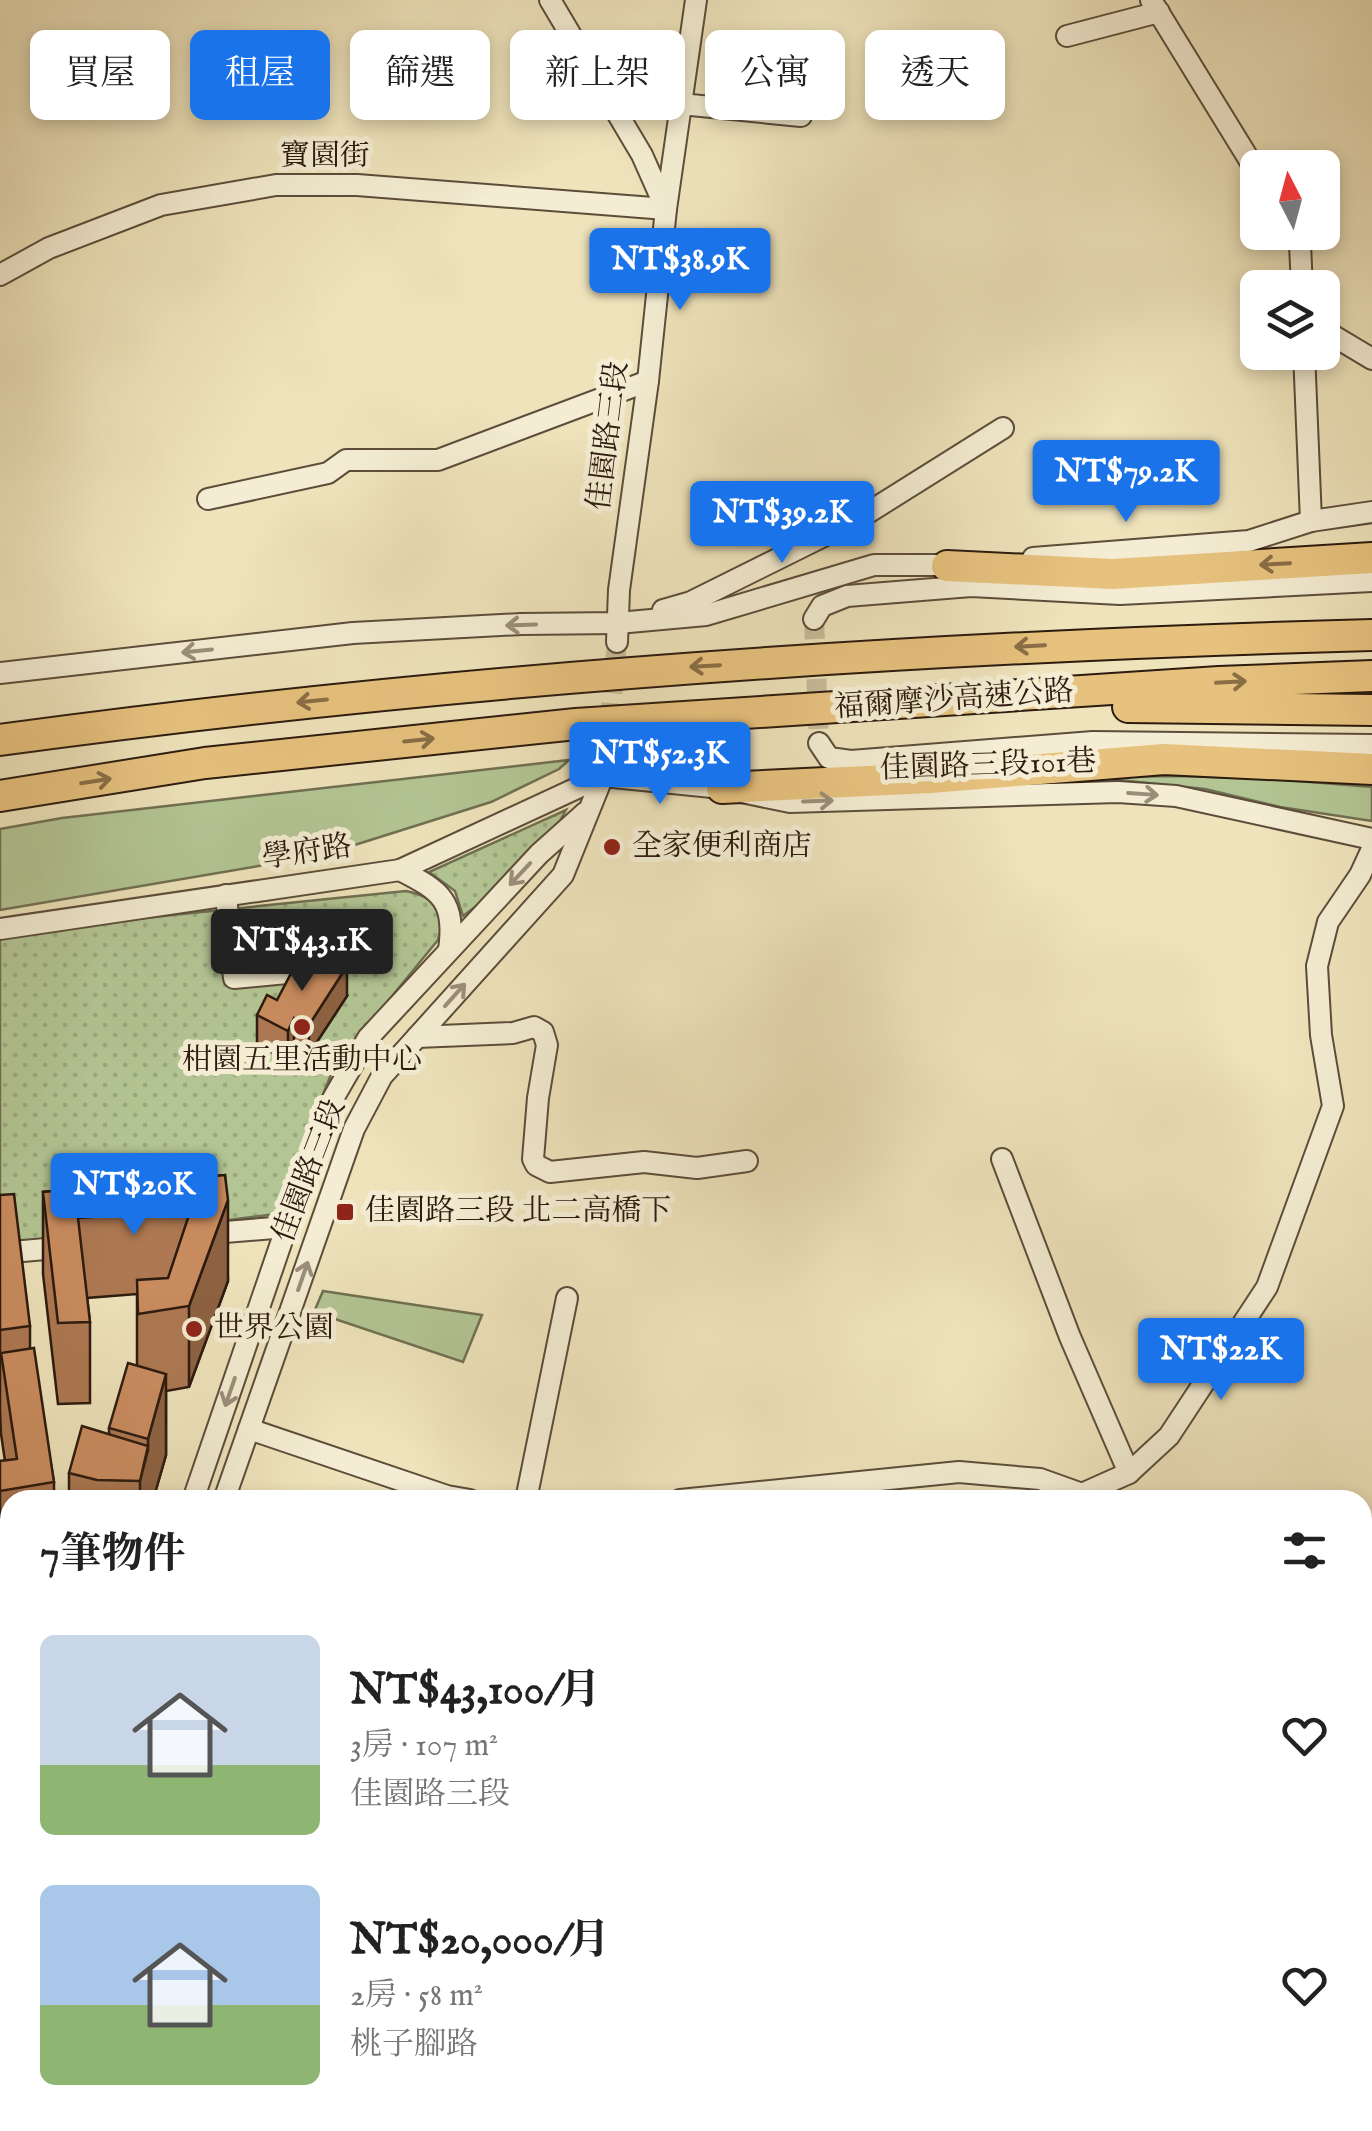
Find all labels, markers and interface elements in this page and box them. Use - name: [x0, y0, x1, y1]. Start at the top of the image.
- chip: 買屋: [30, 30, 170, 120]
- chip: 租屋: [190, 30, 330, 120]
- chip: 篩選: [350, 30, 490, 120]
- chip: 新上架: [510, 30, 685, 120]
- chip: 公寓: [705, 30, 845, 120]
- chip: 透天: [865, 30, 1005, 120]
- street label: 寶園街: [280, 138, 370, 176]
- north arrow: [1240, 150, 1340, 250]
- map controls: [1240, 150, 1340, 370]
- pin: NT$38.9K: [577, 228, 783, 313]
- text: NT$38.9K: [611, 240, 749, 281]
- button: layers: [1240, 270, 1340, 370]
- street label: 佳園路三段: [581, 359, 637, 513]
- pin: NT$79.2K: [1023, 440, 1229, 525]
- text: NT$79.2K: [1055, 452, 1197, 493]
- pin: NT$39.2K: [679, 481, 885, 566]
- text: NT$39.2K: [712, 493, 852, 534]
- one-way arrow: [1259, 555, 1291, 574]
- one-way arrow: [505, 615, 537, 634]
- one-way arrow: [1014, 637, 1046, 656]
- one-way arrow: [181, 642, 214, 661]
- one-way arrow: [690, 657, 722, 676]
- one-way arrow: [1215, 672, 1247, 691]
- street label: 福爾摩沙高速公路: [833, 673, 1075, 727]
- one-way arrow: [296, 691, 328, 710]
- pin: NT$52.3K: [557, 722, 763, 807]
- one-way arrow: [402, 731, 434, 750]
- text: NT$52.3K: [591, 734, 729, 775]
- street label: 佳園路三段101巷: [879, 743, 1097, 789]
- one-way arrow: [80, 771, 112, 789]
- one-way arrow: [1127, 784, 1159, 803]
- one-way arrow: [802, 792, 834, 811]
- street label: 學府路: [260, 828, 354, 878]
- place label: 全家便利商店: [632, 828, 812, 866]
- marker: 全家便利商店: [601, 836, 623, 858]
- one-way arrow: [509, 861, 532, 886]
- pin: NT$43.1K: [199, 909, 405, 994]
- text: NT$43.1K: [233, 921, 371, 962]
- one-way arrow: [443, 983, 466, 1008]
- marker: 柑園五里活動中心: [291, 1016, 313, 1038]
- place label: 柑園五里活動中心: [182, 1042, 422, 1080]
- street label: 佳園路三段: [265, 1094, 355, 1248]
- pin: NT$20K: [53, 1153, 215, 1238]
- text: NT$20K: [73, 1165, 195, 1206]
- place label: 佳園路三段 北二高橋下: [365, 1193, 672, 1231]
- marker: 佳園路三段 北二高橋下: [334, 1201, 356, 1223]
- one-way arrow: [295, 1261, 313, 1293]
- place label: 世界公園: [214, 1310, 334, 1348]
- marker: 世界公園: [183, 1318, 205, 1340]
- pin: NT$22K: [1140, 1318, 1302, 1403]
- text: NT$22K: [1160, 1330, 1282, 1371]
- one-way arrow: [219, 1376, 237, 1407]
- icon: filters: [1277, 1523, 1332, 1578]
- text: 7筆物件: [40, 1529, 186, 1582]
- text: NT$43,100/月: [350, 1665, 601, 1718]
- icon: home: [120, 1675, 240, 1795]
- icon: heart: [1277, 1708, 1332, 1763]
- text: 3房 · 107 m²: [350, 1726, 498, 1767]
- text: 佳園路三段: [350, 1775, 510, 1816]
- text: NT$20,000/月: [350, 1915, 610, 1968]
- icon: home: [120, 1925, 240, 2045]
- icon: heart: [1277, 1958, 1332, 2013]
- text: 2房 · 58 m²: [350, 1976, 483, 2017]
- text: 桃子腳路: [350, 2025, 478, 2066]

